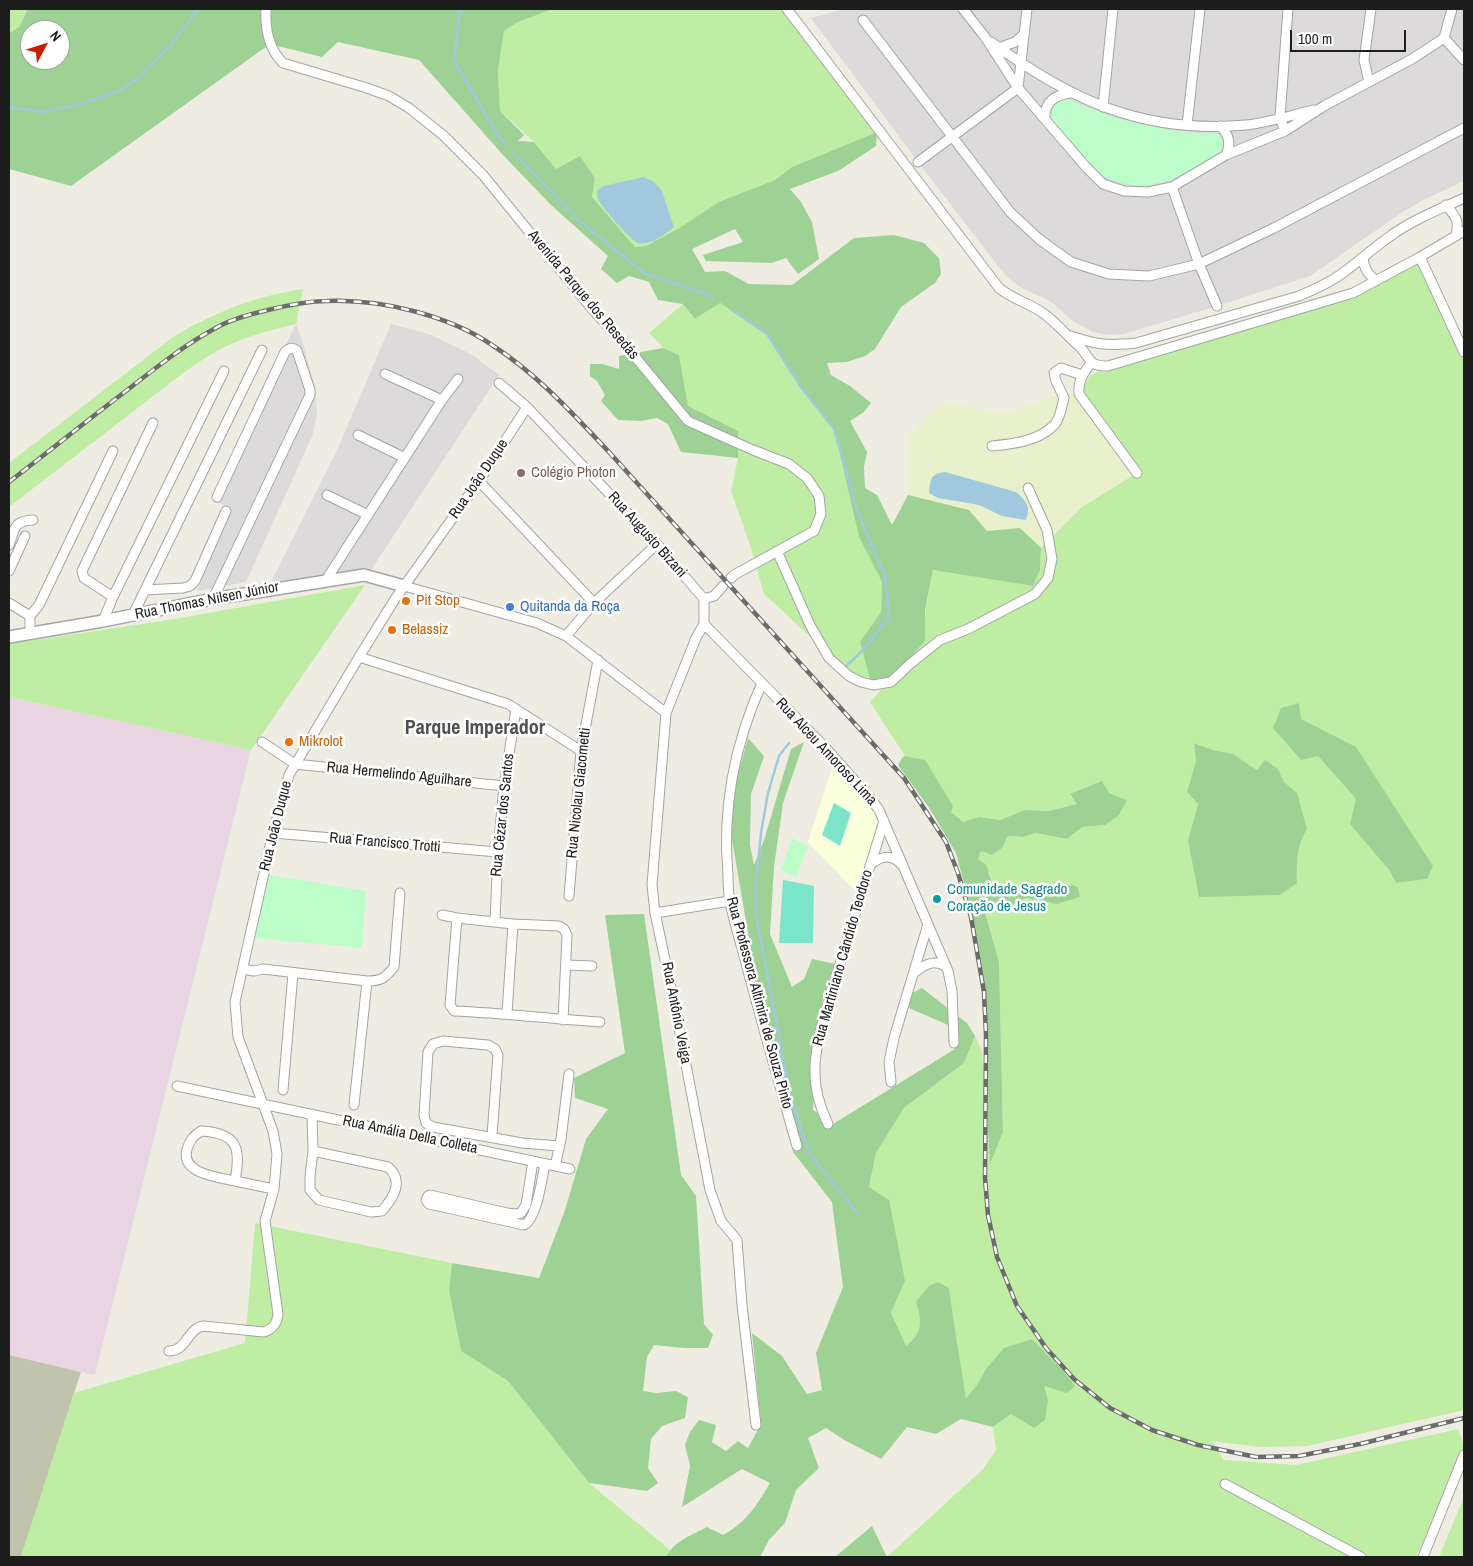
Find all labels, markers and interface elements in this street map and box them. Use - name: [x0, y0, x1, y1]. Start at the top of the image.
- north arrow: [20, 20, 70, 70]
- scale bar: [1293, 20, 1409, 52]
- text: N: [46, 27, 65, 45]
- text: 100 m: [1298, 28, 1332, 49]
- street label: Avenida Parque dos Resedás: [524, 227, 642, 363]
- street label: Rua João Duque: [446, 436, 512, 522]
- place label: Colégio Photon: [531, 464, 616, 482]
- marker: Colégio Photon: [515, 467, 527, 479]
- street label: Rua Augusto Bizani: [604, 488, 690, 582]
- street label: Rua Thomas Nilsen Júnior: [133, 578, 281, 624]
- place label: Pit Stop: [416, 592, 460, 610]
- marker: Pit Stop: [400, 595, 412, 607]
- place label: Quitanda da Roça: [520, 598, 620, 616]
- marker: Quitanda da Roça: [504, 601, 516, 613]
- place label: Belassiz: [402, 621, 448, 639]
- marker: Belassiz: [386, 624, 398, 636]
- street label: Rua Alceu Amoroso Lima: [772, 695, 880, 809]
- district label: Parque Imperador: [405, 717, 545, 741]
- street label: Rua Nicolau Giacometti: [563, 727, 595, 859]
- place label: Mikrolot: [299, 733, 343, 751]
- marker: Mikrolot: [283, 736, 295, 748]
- street label: Rua Cézar dos Santos: [488, 753, 518, 877]
- street label: Rua Hermelindo Aguilhare: [326, 758, 472, 792]
- street label: Rua João Duque: [256, 779, 296, 873]
- street label: Rua Francisco Trotti: [329, 829, 441, 857]
- street label: Rua Martiniano Cândido Teodoro: [809, 868, 877, 1048]
- place label: Comunidade Sagrado Coração de Jesus: [947, 881, 1067, 916]
- marker: Comunidade Sagrado Coração de Jesus: [931, 893, 943, 905]
- street label: Rua Professora Altimira de Souza Pinto: [722, 895, 796, 1111]
- street label: Rua Antônio Veiga: [657, 961, 695, 1065]
- street label: Rua Amália Della Colleta: [341, 1112, 479, 1158]

